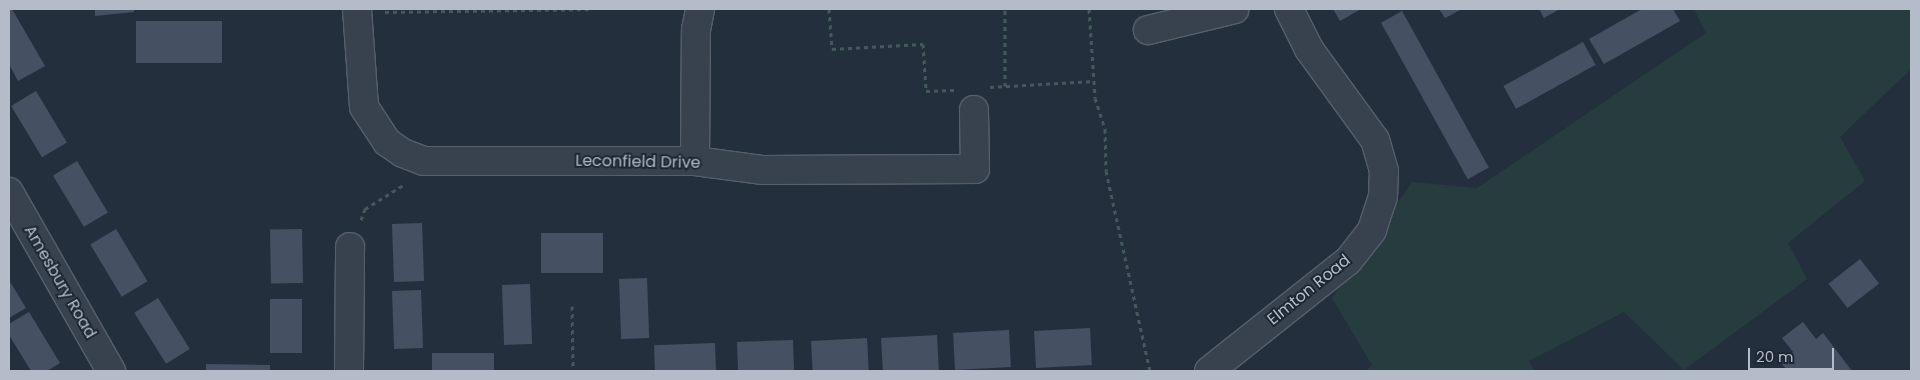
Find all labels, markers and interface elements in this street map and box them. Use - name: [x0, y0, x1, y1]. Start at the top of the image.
- street label: Leconfield Drive: [575, 151, 701, 173]
- street label: Amesbury Road: [20, 222, 100, 342]
- street label: Elmton Road: [1264, 251, 1354, 329]
- scale bar: [1750, 338, 1836, 370]
- text: 20 m: [1756, 346, 1794, 367]

